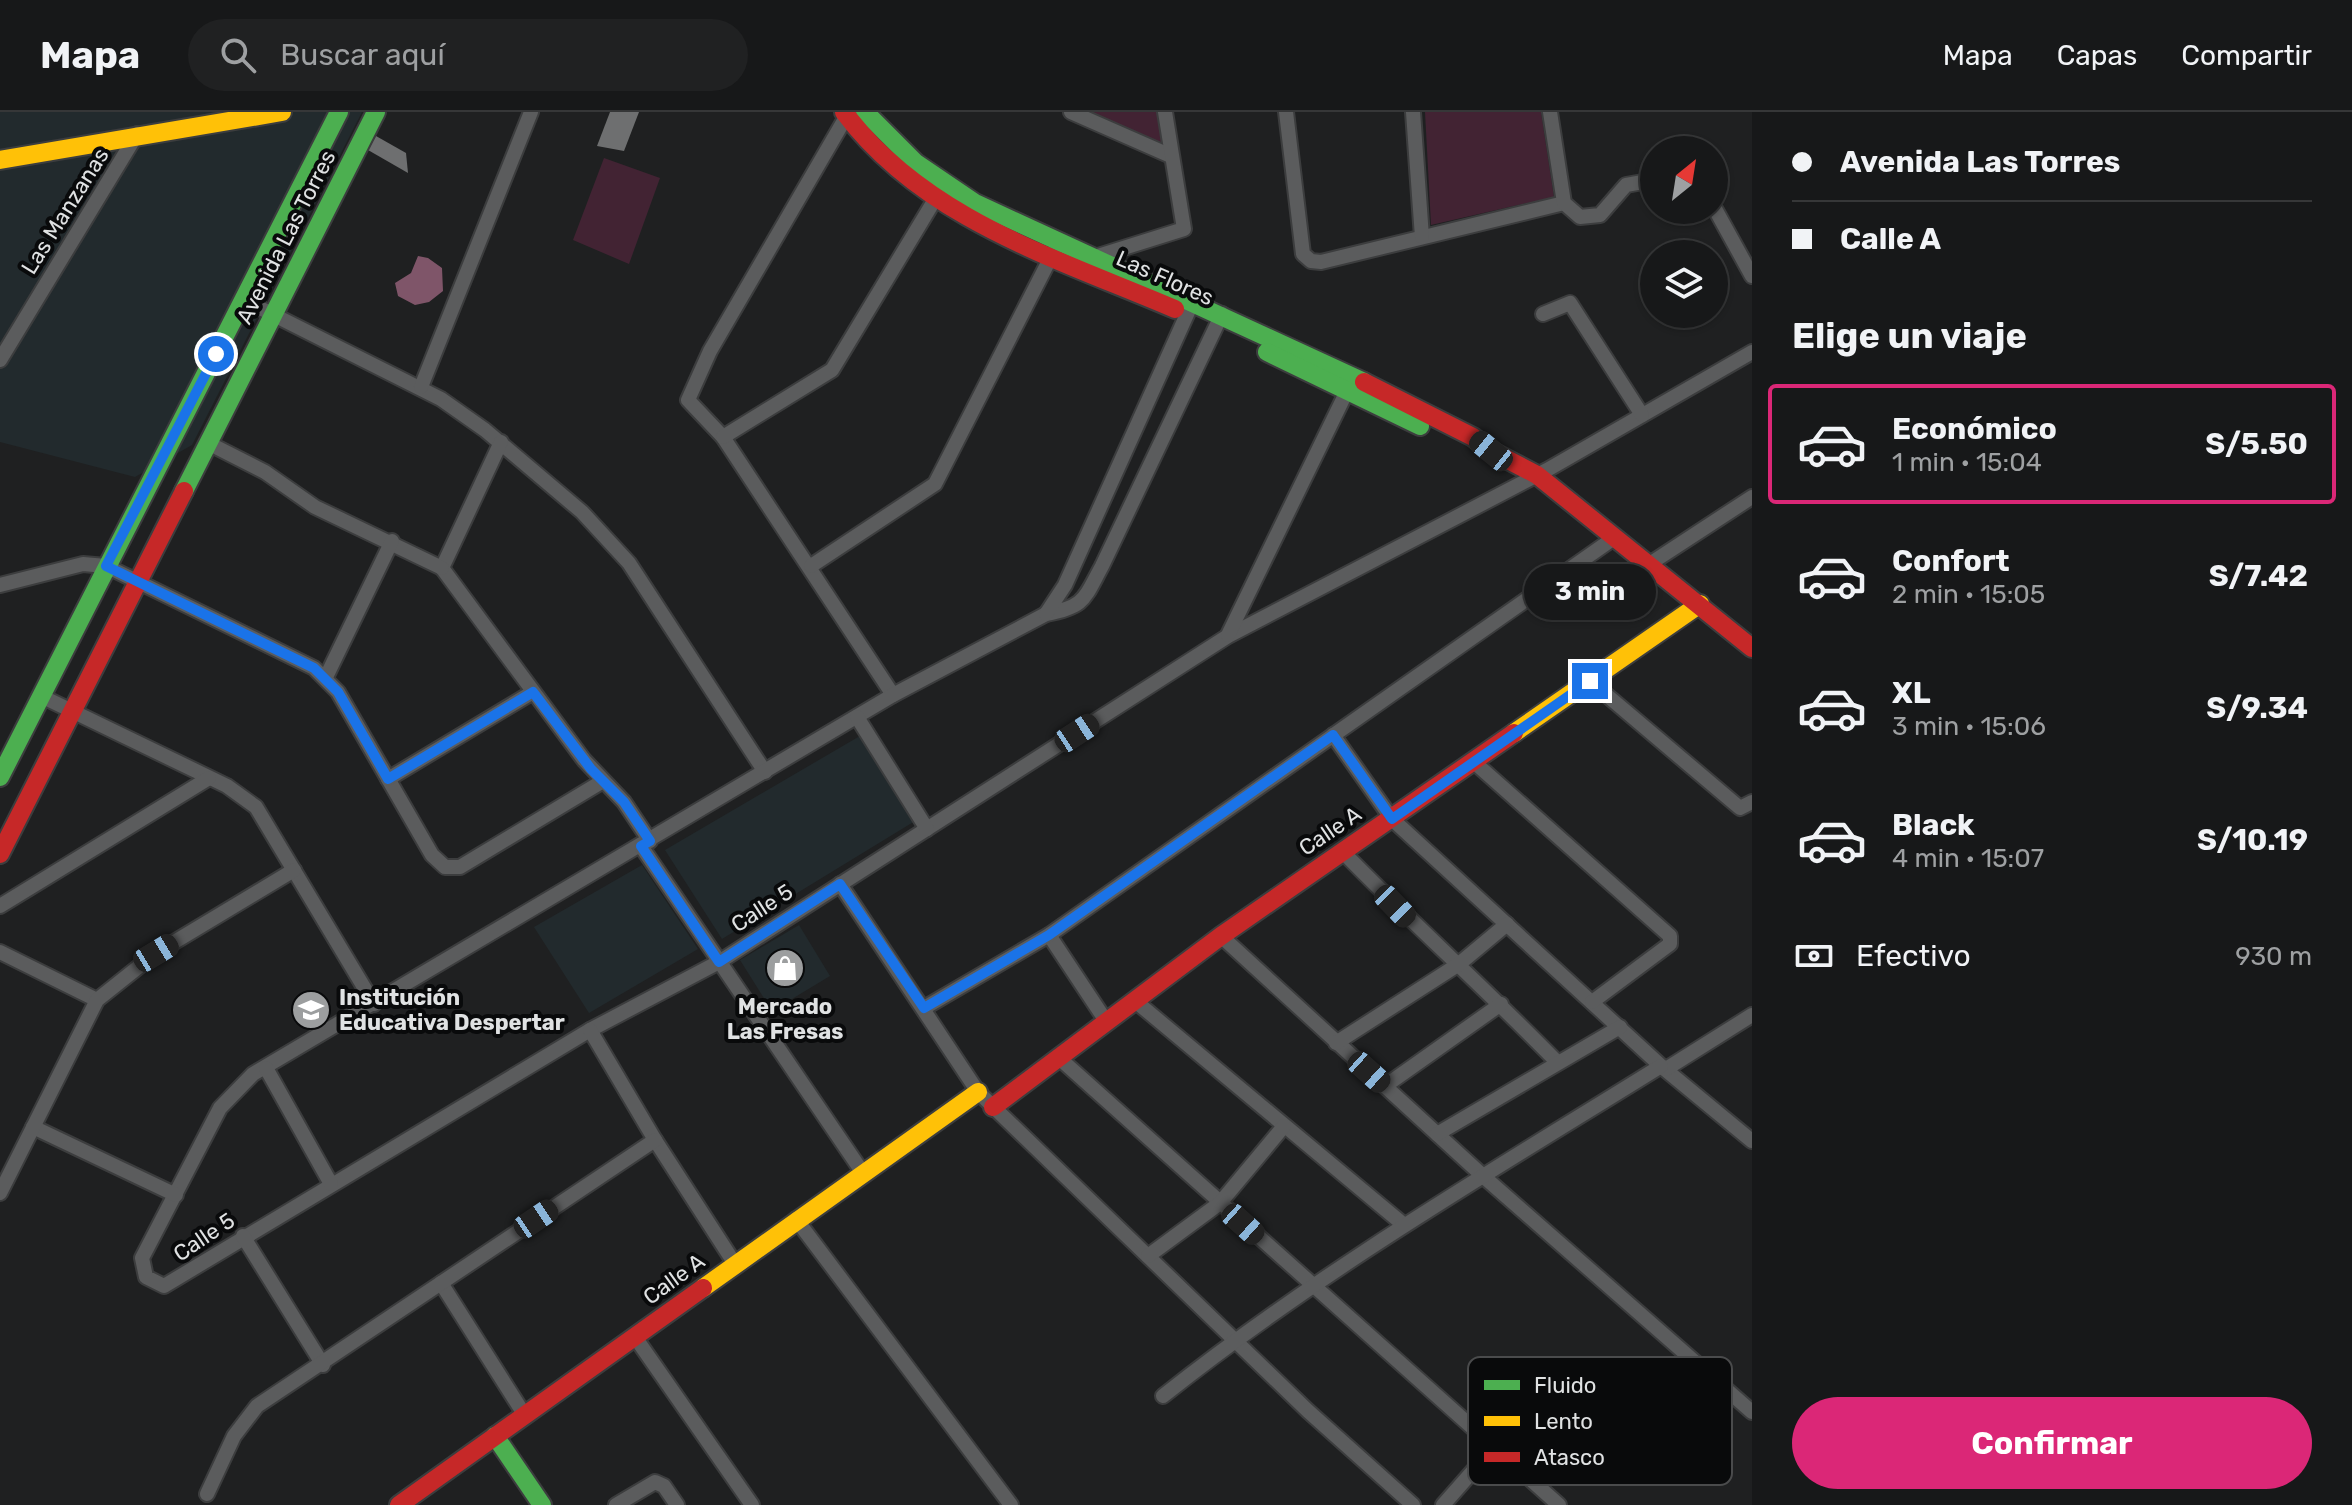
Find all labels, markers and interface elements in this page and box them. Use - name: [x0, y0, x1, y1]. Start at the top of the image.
- search box: [188, 19, 748, 91]
- text: Mapa: [40, 32, 140, 78]
- icon: search: [216, 33, 260, 77]
- text: Buscar aquí: [280, 37, 445, 73]
- text: Mapa: [1943, 39, 2013, 72]
- text: Capas: [2057, 39, 2137, 72]
- text: Compartir: [2181, 39, 2312, 72]
- north arrow: [1640, 136, 1728, 224]
- map controls: [1640, 136, 1728, 328]
- street label: Las Manzanas: [15, 143, 115, 279]
- text: Avenida Las Torres: [1840, 144, 2120, 180]
- street label: Avenida Las Torres: [231, 146, 341, 328]
- text: Calle A: [1840, 221, 1941, 257]
- button: layers: [1640, 240, 1728, 328]
- street label: Las Flores: [1112, 245, 1218, 311]
- text: Elige un viaje: [1792, 314, 2027, 357]
- route start: [198, 336, 234, 372]
- icon: car: [1796, 408, 1868, 480]
- text: Económico: [1892, 411, 2057, 447]
- text: S/5.50: [2205, 426, 2308, 462]
- car: [1465, 427, 1517, 475]
- text: 1 min · 15:04: [1892, 447, 2042, 478]
- icon: car: [1796, 540, 1868, 612]
- text: Confort: [1892, 543, 2010, 579]
- text: S/7.42: [2209, 558, 2308, 594]
- callout: 3 min: [1524, 565, 1656, 621]
- text: 3 min: [1555, 576, 1625, 607]
- text: 2 min · 15:05: [1892, 579, 2045, 610]
- route end: [1572, 663, 1608, 699]
- icon: car: [1796, 672, 1868, 744]
- text: XL: [1892, 675, 1931, 711]
- text: S/9.34: [2206, 690, 2308, 726]
- car: [1050, 710, 1104, 756]
- text: 3 min · 15:06: [1892, 711, 2046, 742]
- street label: Calle A: [1294, 800, 1367, 862]
- icon: car: [1796, 804, 1868, 876]
- text: Black: [1892, 807, 1975, 843]
- text: S/10.19: [2197, 822, 2308, 858]
- text: 4 min · 15:07: [1892, 843, 2044, 874]
- street label: Calle 5: [726, 878, 798, 938]
- car: [1370, 880, 1420, 932]
- car: [129, 930, 183, 976]
- icon: cash: [1792, 934, 1836, 978]
- text: Efectivo: [1856, 938, 1971, 974]
- text: 930 m: [2235, 941, 2312, 972]
- shop icon: Mercado Las Fresas: [764, 947, 806, 989]
- place label: Institución Educativa Despertar: [339, 984, 565, 1036]
- school or university icon: Institución Educativa Despertar: [290, 989, 332, 1031]
- place label: Mercado Las Fresas: [727, 993, 843, 1045]
- car: [1343, 1047, 1395, 1097]
- car: [509, 1196, 563, 1242]
- car: [1217, 1199, 1269, 1249]
- street label: Calle 5: [168, 1207, 240, 1267]
- street label: Calle A: [638, 1248, 710, 1310]
- legend: [1468, 1357, 1732, 1485]
- text: Fluido: [1534, 1372, 1596, 1399]
- button: Confirmar: [1792, 1397, 2312, 1489]
- text: Lento: [1534, 1408, 1593, 1435]
- text: Atasco: [1534, 1444, 1605, 1471]

